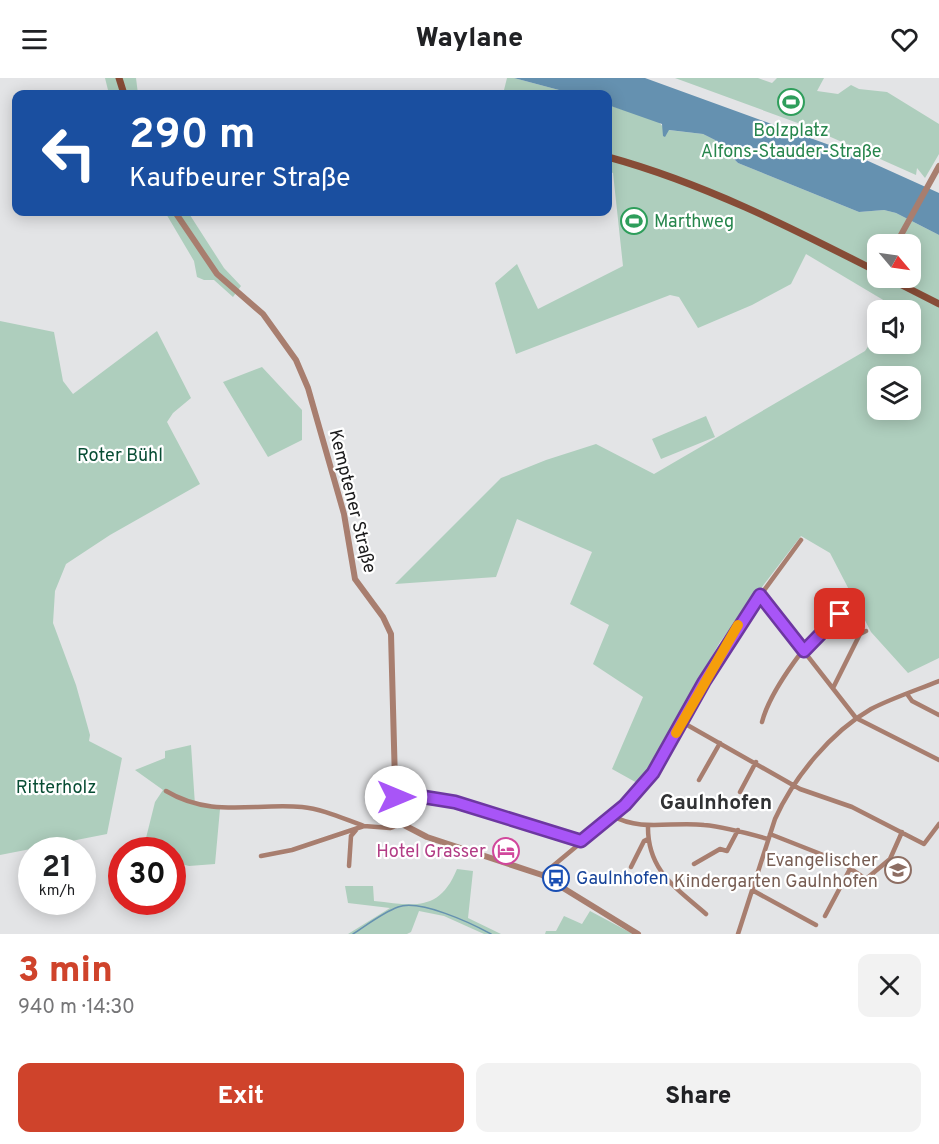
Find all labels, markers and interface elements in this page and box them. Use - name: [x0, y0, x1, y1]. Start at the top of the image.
- text: Waylane: [416, 22, 523, 56]
- icon: menu: [18, 23, 51, 56]
- icon: heart: [888, 23, 921, 56]
- sports icon: Bolzplatz Alfons-Stauder-Straße: [776, 87, 806, 117]
- text: 290 m: [129, 110, 256, 163]
- icon: left: [30, 114, 108, 192]
- place label: Bolzplatz Alfons-Stauder-Straße: [701, 120, 881, 164]
- text: Kaufbeurer Straße: [129, 162, 350, 196]
- sports icon: Marthweg: [619, 206, 649, 236]
- place label: Marthweg: [654, 211, 734, 234]
- north arrow: [867, 234, 921, 288]
- map controls: [867, 234, 921, 420]
- button: sound: [867, 300, 921, 354]
- button: layers: [867, 366, 921, 420]
- street label: Kemptener Straße: [323, 427, 381, 576]
- park label: Roter Bühl: [77, 445, 163, 468]
- pin: [814, 588, 865, 639]
- icon: arrive: [823, 597, 856, 630]
- position arrow: [364, 765, 428, 829]
- park label: Ritterholz: [16, 777, 96, 800]
- district label: Gaulnhofen: [660, 790, 772, 817]
- hotel icon: Hotel Grasser: [491, 836, 521, 866]
- speed limit sign: 30: [108, 837, 186, 915]
- place label: Hotel Grasser: [376, 841, 486, 864]
- text: 21: [42, 850, 72, 887]
- place label: Evangelischer Kindergarten Gaulnhofen: [674, 850, 878, 894]
- school or university icon: Evangelischer Kindergarten Gaulnhofen: [883, 855, 913, 885]
- bus stop icon: Gaulnhofen: [541, 863, 571, 893]
- place label: Gaulnhofen: [576, 868, 669, 891]
- text: km/h: [39, 882, 75, 901]
- text: 3 min: [18, 949, 113, 995]
- button: close: [858, 954, 921, 1017]
- text: 940 m · 14:30: [18, 995, 135, 1021]
- button: Exit: [18, 1063, 464, 1132]
- button: Share: [476, 1063, 921, 1132]

